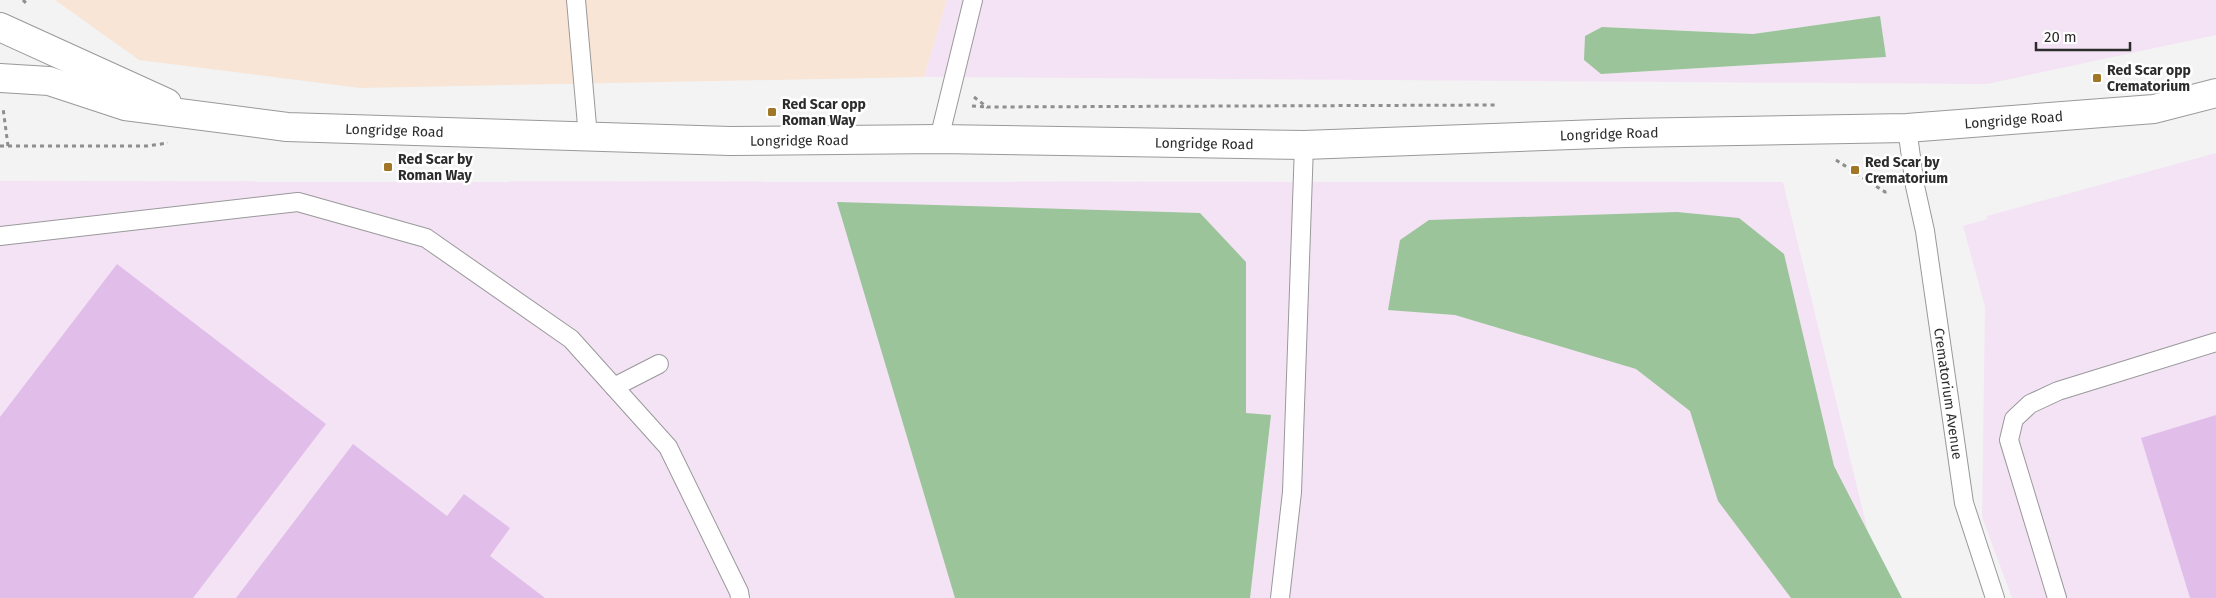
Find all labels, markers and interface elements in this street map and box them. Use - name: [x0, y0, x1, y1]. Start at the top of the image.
- scale bar: [2036, 20, 2130, 52]
- text: 20 m: [2044, 28, 2077, 46]
- place label: Red Scar opp Crematorium: [2107, 62, 2191, 95]
- marker: Red Scar opp Crematorium: [2091, 72, 2103, 84]
- place label: Red Scar opp Roman Way: [782, 96, 866, 129]
- marker: Red Scar opp Roman Way: [766, 106, 778, 118]
- street label: Longridge Road: [1964, 108, 2064, 133]
- street label: Longridge Road: [345, 121, 444, 141]
- street label: Longridge Road: [1559, 124, 1659, 144]
- street label: Longridge Road: [750, 132, 849, 150]
- street label: Longridge Road: [1155, 135, 1254, 153]
- place label: Red Scar by Roman Way: [398, 151, 473, 184]
- place label: Red Scar by Crematorium: [1865, 154, 1948, 187]
- marker: Red Scar by Roman Way: [382, 161, 394, 173]
- marker: Red Scar by Crematorium: [1849, 164, 1861, 176]
- street label: Crematorium Avenue: [1930, 327, 1966, 461]

